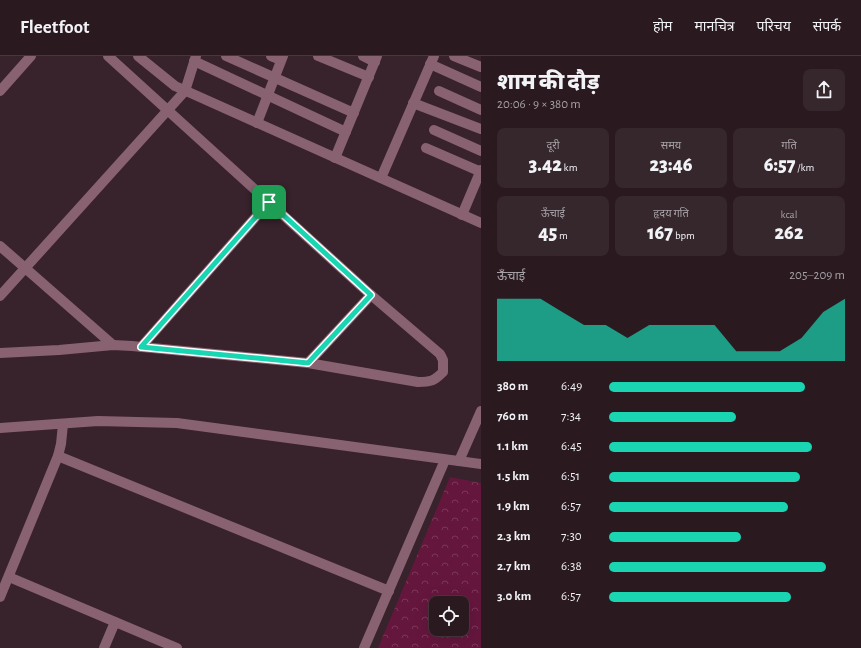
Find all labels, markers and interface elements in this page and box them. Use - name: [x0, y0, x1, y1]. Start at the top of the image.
- text: Fleetfoot: [20, 18, 89, 37]
- text: होम: [653, 20, 672, 34]
- text: मानचित्र: [694, 20, 735, 34]
- text: परिचय: [757, 20, 791, 34]
- text: संपर्क: [813, 20, 841, 34]
- button: share: [803, 69, 845, 111]
- text: शाम की दौड़: [497, 71, 599, 93]
- text: 20:06 · 9 × 380 m: [497, 98, 581, 111]
- text: दूरी: [546, 140, 560, 151]
- text: समय: [661, 140, 681, 151]
- text: गति: [781, 140, 797, 151]
- text: 3.42: [529, 155, 562, 175]
- text: 23:46: [650, 155, 693, 175]
- text: 6:57: [764, 155, 796, 175]
- text: km: [562, 162, 577, 173]
- text: /km: [796, 162, 814, 173]
- pin: [252, 185, 286, 219]
- icon: arrive: [258, 191, 280, 213]
- text: ऊँचाई: [541, 208, 565, 219]
- text: हृदय गति: [653, 208, 689, 219]
- text: kcal: [781, 209, 797, 220]
- text: 45: [538, 223, 557, 243]
- text: 167: [647, 223, 673, 243]
- text: 262: [775, 223, 803, 243]
- text: m: [557, 230, 568, 241]
- text: bpm: [673, 230, 695, 241]
- text: 205–209 m: [789, 269, 845, 282]
- text: ऊँचाई: [497, 270, 525, 283]
- text: 380 m: [497, 380, 528, 393]
- text: 6:49: [561, 380, 582, 393]
- text: 760 m: [497, 410, 528, 423]
- text: 7:34: [561, 410, 581, 423]
- text: 1.1 km: [497, 440, 528, 453]
- text: 6:45: [561, 440, 582, 453]
- text: 1.5 km: [497, 470, 529, 483]
- text: 6:51: [561, 470, 580, 483]
- text: 1.9 km: [497, 500, 530, 513]
- text: 6:57: [561, 500, 581, 513]
- text: 2.3 km: [497, 530, 531, 543]
- text: 7:30: [561, 530, 582, 543]
- text: 2.7 km: [497, 560, 531, 573]
- text: 6:38: [561, 560, 582, 573]
- text: 3.0 km: [497, 590, 531, 603]
- text: 6:57: [561, 590, 581, 603]
- map controls: [429, 596, 469, 636]
- button: locate: [429, 596, 469, 636]

